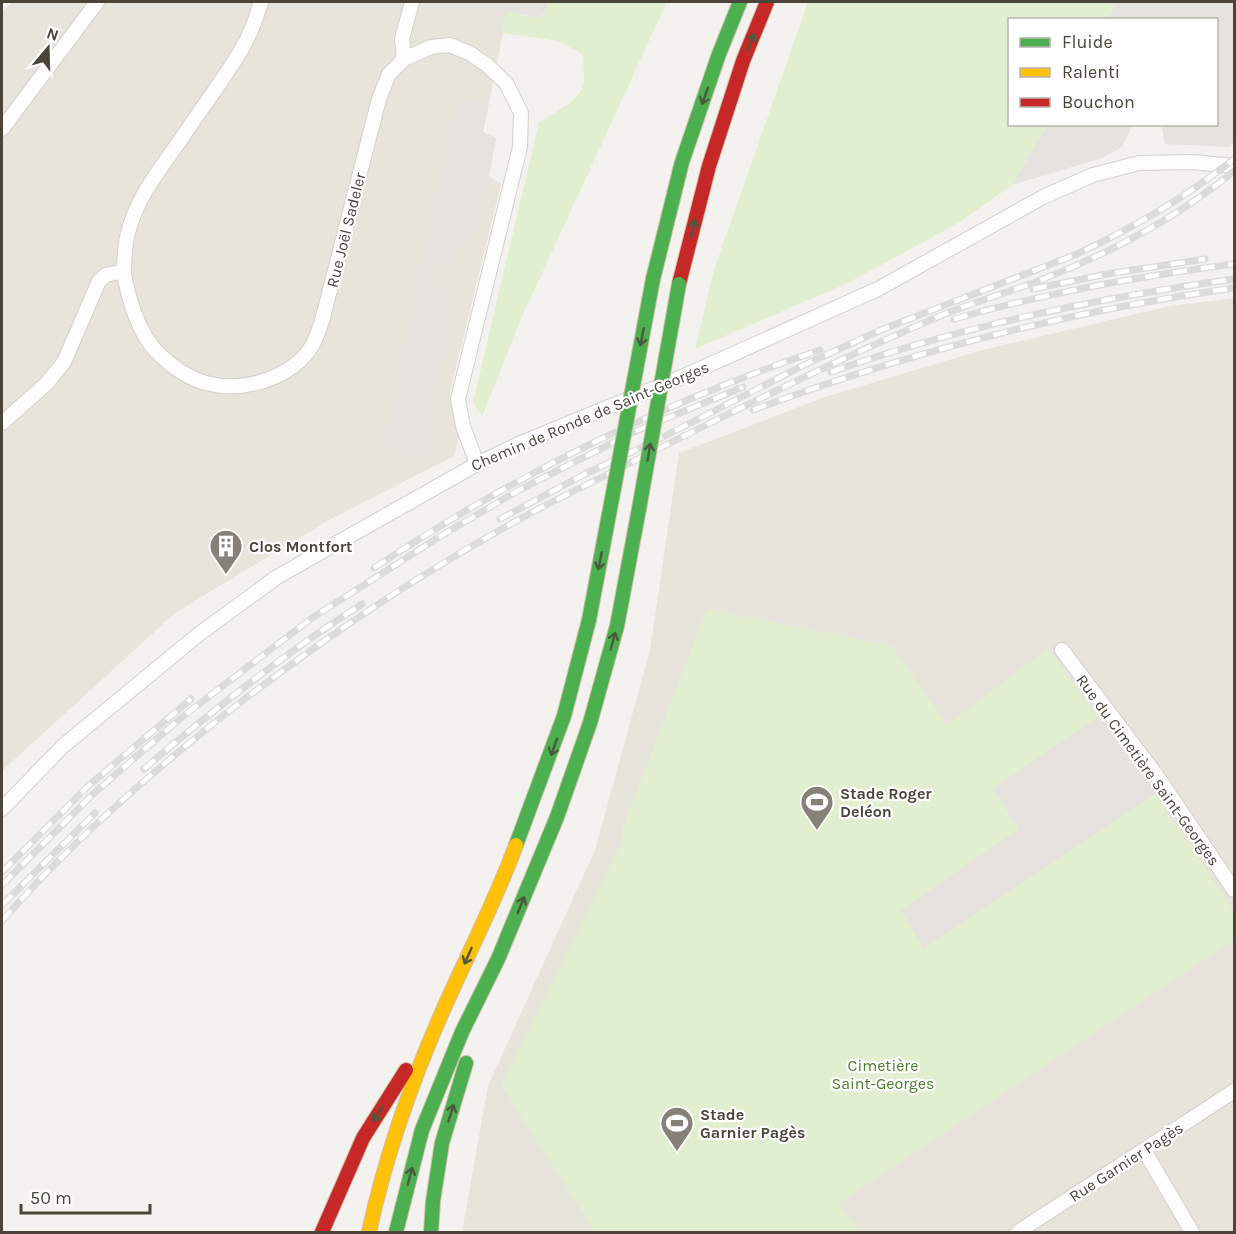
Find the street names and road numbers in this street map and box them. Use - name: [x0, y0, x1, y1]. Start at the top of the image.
- street label: Rue Joël Sadeler: [323, 170, 370, 289]
- street label: Chemin de Ronde de Saint-Georges: [468, 357, 712, 475]
- street label: Rue du Cimetière Saint-Georges: [1072, 671, 1224, 869]
- street label: Rue Garnier Pagès: [1065, 1118, 1187, 1206]

